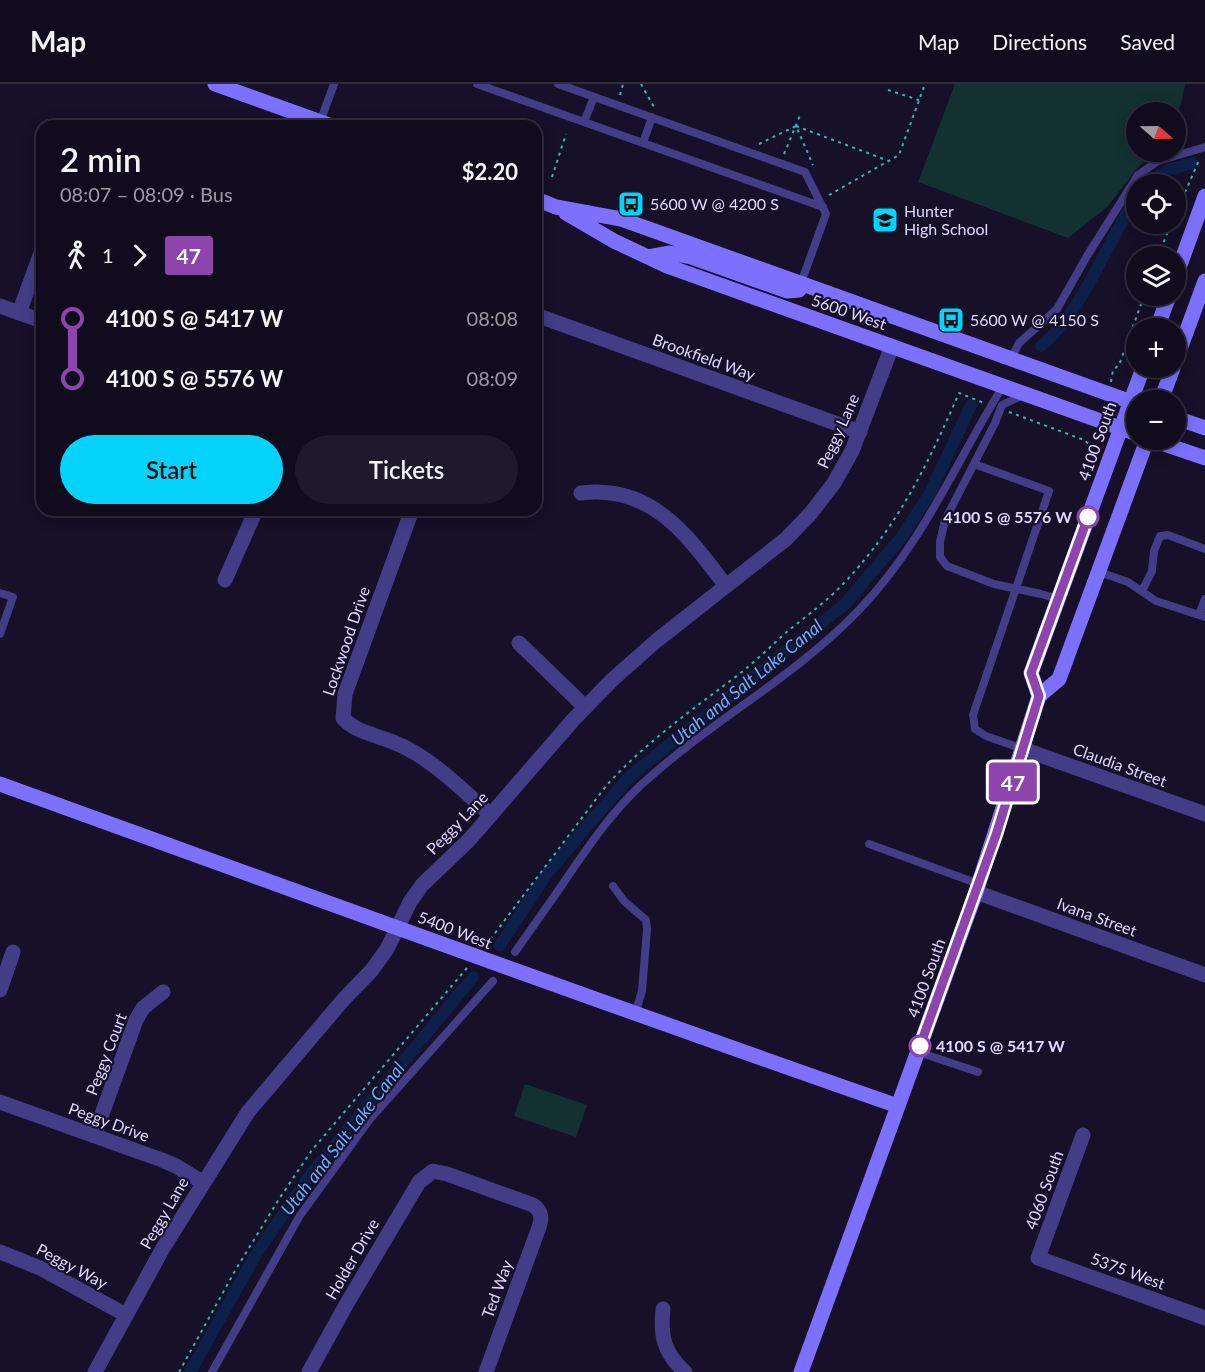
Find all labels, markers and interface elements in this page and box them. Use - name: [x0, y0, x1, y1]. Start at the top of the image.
- text: Map: [30, 24, 86, 58]
- text: Map: [918, 29, 959, 54]
- text: Directions: [992, 29, 1087, 54]
- text: Saved: [1120, 29, 1175, 54]
- north arrow: [1126, 102, 1186, 162]
- map controls: [1126, 102, 1186, 450]
- text: 2 min: [60, 139, 141, 179]
- text: $2.20: [462, 158, 518, 185]
- button: locate: [1126, 174, 1186, 234]
- text: 08:07 – 08:09 · Bus: [60, 182, 233, 206]
- bus stop icon: 5600 W @ 4200 S: [616, 189, 646, 219]
- place label: 5600 W @ 4200 S: [650, 194, 779, 213]
- place label: Hunter High School: [904, 201, 988, 238]
- school or university icon: Hunter High School: [870, 205, 900, 235]
- icon: walk: [60, 239, 93, 272]
- icon: forward: [123, 239, 156, 272]
- text: 1: [102, 243, 114, 267]
- text: 47: [177, 243, 201, 268]
- button: layers: [1126, 246, 1186, 306]
- street label: 5600 West: [809, 290, 889, 333]
- text: 4100 S @ 5417 W: [106, 305, 283, 332]
- bus stop icon: 5600 W @ 4150 S: [936, 305, 966, 335]
- text: 08:08: [467, 306, 518, 330]
- place label: 5600 W @ 4150 S: [970, 310, 1099, 329]
- button: +: [1126, 318, 1186, 378]
- street label: Brookfield Way: [650, 329, 759, 384]
- text: 4100 S @ 5576 W: [106, 365, 283, 392]
- text: 08:09: [467, 366, 518, 390]
- button: −: [1126, 390, 1186, 450]
- street label: Peggy Lane: [813, 391, 862, 471]
- street label: 4100 South: [1073, 399, 1120, 483]
- button: Start: [60, 435, 283, 504]
- button: Tickets: [295, 435, 518, 504]
- marker: 4100 S @ 5576 W: [1077, 506, 1099, 528]
- place label: 4100 S @ 5576 W: [943, 507, 1072, 526]
- street label: Lockwood Drive: [318, 584, 373, 698]
- water label: Utah and Salt Lake Canal: [666, 614, 826, 750]
- street label: Claudia Street: [1071, 739, 1170, 790]
- line badge: 47: [986, 762, 1040, 802]
- text: 47: [1001, 770, 1025, 795]
- street label: Peggy Lane: [422, 787, 491, 858]
- street label: Ivana Street: [1055, 893, 1140, 940]
- street label: 5400 West: [415, 907, 495, 952]
- street label: 4100 South: [902, 936, 949, 1020]
- street label: Peggy Court: [81, 1010, 130, 1098]
- marker: 4100 S @ 5417 W: [909, 1035, 931, 1057]
- place label: 4100 S @ 5417 W: [936, 1036, 1065, 1055]
- water label: Utah and Salt Lake Canal: [276, 1057, 409, 1219]
- street label: Peggy Drive: [66, 1098, 152, 1145]
- street label: 4060 South: [1020, 1148, 1067, 1232]
- street label: Peggy Lane: [135, 1173, 192, 1252]
- street label: Holder Drive: [321, 1215, 382, 1302]
- street label: Peggy Way: [33, 1239, 112, 1293]
- street label: 5375 West: [1088, 1248, 1168, 1293]
- street label: Ted Way: [477, 1256, 516, 1320]

